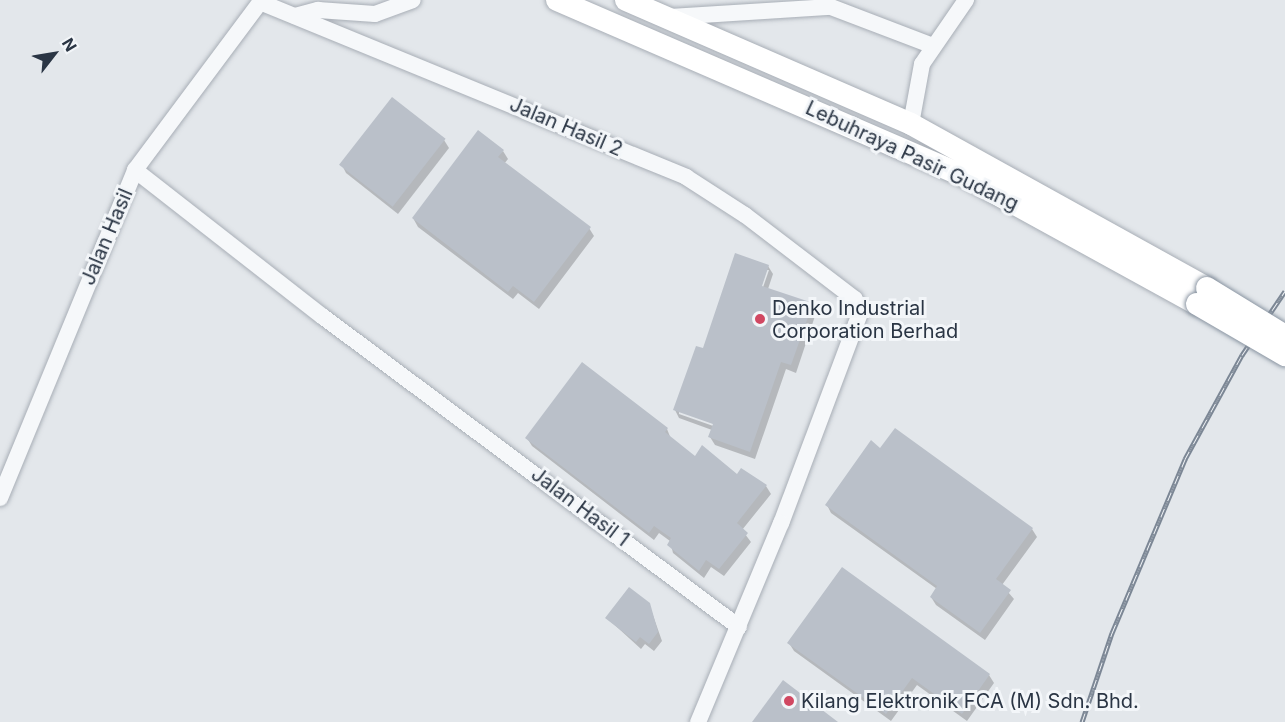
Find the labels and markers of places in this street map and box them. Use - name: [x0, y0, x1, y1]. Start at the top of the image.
- place label: Denko Industrial Corporation Berhad: [772, 296, 958, 343]
- marker: Denko Industrial Corporation Berhad: [753, 312, 767, 326]
- place label: Kilang Elektronik FCA (M) Sdn. Bhd.: [801, 689, 1139, 713]
- marker: Kilang Elektronik FCA (M) Sdn. Bhd.: [782, 694, 796, 708]

